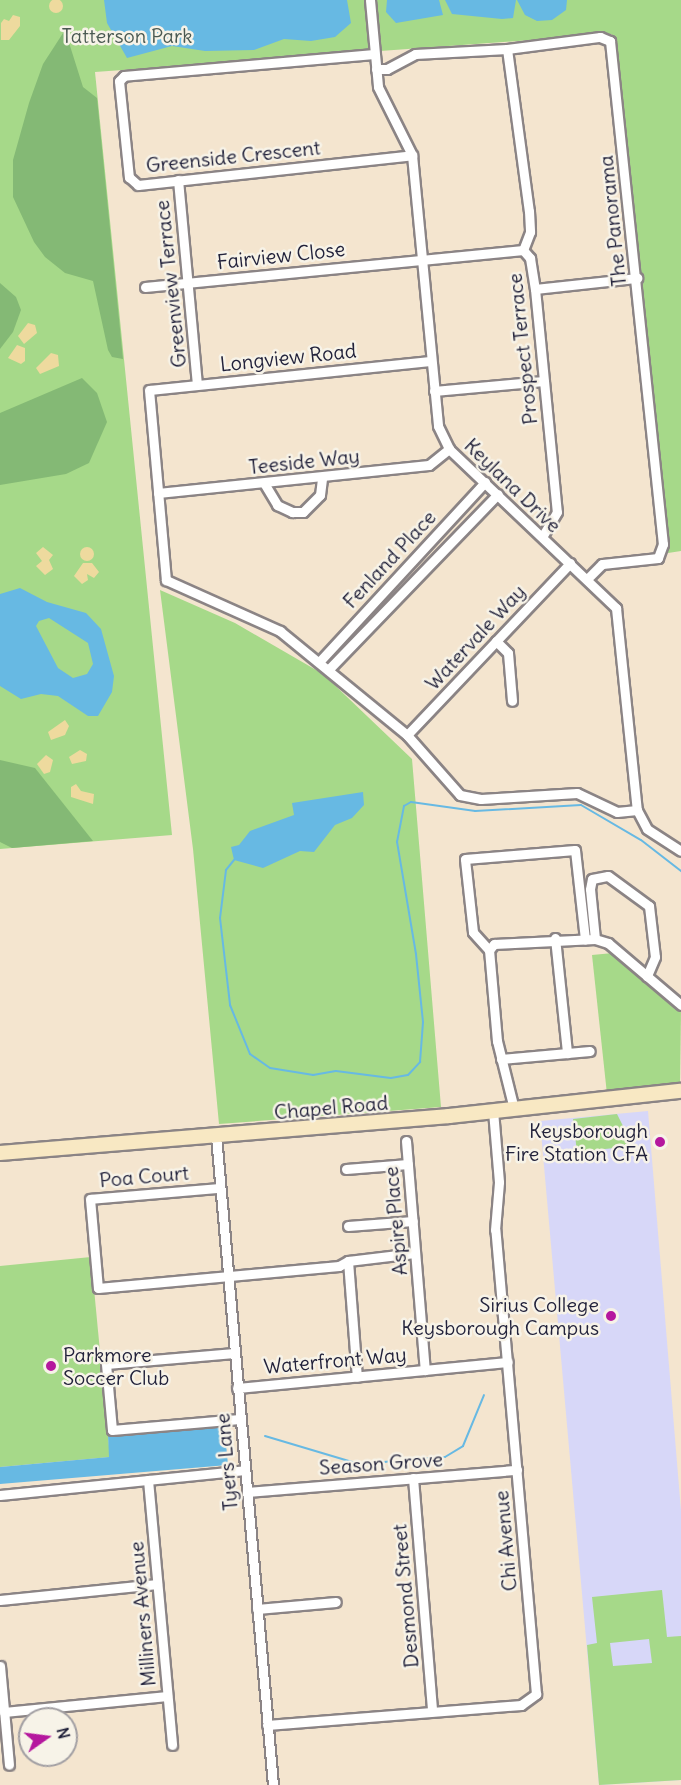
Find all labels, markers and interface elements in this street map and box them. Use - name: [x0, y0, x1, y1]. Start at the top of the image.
- park label: Tatterson Park: [62, 23, 192, 47]
- street label: Greenside Crescent: [145, 135, 321, 177]
- street label: The Panorama: [593, 154, 631, 288]
- street label: Greenview Terrace: [149, 199, 191, 369]
- street label: Fairview Close: [216, 236, 346, 274]
- street label: Prospect Terrace: [502, 272, 542, 426]
- street label: Longview Road: [219, 338, 357, 376]
- street label: Keylana Drive: [460, 433, 566, 537]
- street label: Teeside Way: [247, 443, 361, 479]
- street label: Fenland Place: [338, 505, 440, 613]
- street label: Watervale Way: [420, 579, 530, 695]
- street label: Chapel Road: [273, 1090, 389, 1124]
- place label: Keysborough Fire Station CFA: [505, 1118, 648, 1165]
- marker: Keysborough Fire Station CFA: [653, 1135, 667, 1149]
- street label: Poa Court: [98, 1160, 190, 1192]
- street label: Aspire Place: [378, 1165, 412, 1277]
- place label: Sirius College Keysborough Campus: [401, 1292, 599, 1339]
- marker: Sirius College Keysborough Campus: [604, 1309, 618, 1323]
- place label: Parkmore Soccer Club: [63, 1342, 169, 1389]
- street label: Waterfront Way: [263, 1342, 407, 1378]
- marker: Parkmore Soccer Club: [44, 1359, 58, 1373]
- street label: Tyers Lane: [210, 1412, 242, 1512]
- street label: Season Grove: [318, 1447, 444, 1479]
- street label: Chi Avenue: [489, 1490, 521, 1592]
- street label: Desmond Street: [387, 1523, 423, 1669]
- street label: Milliners Avenue: [124, 1540, 160, 1688]
- north arrow: [18, 1707, 78, 1767]
- text: N: [52, 1725, 75, 1741]

